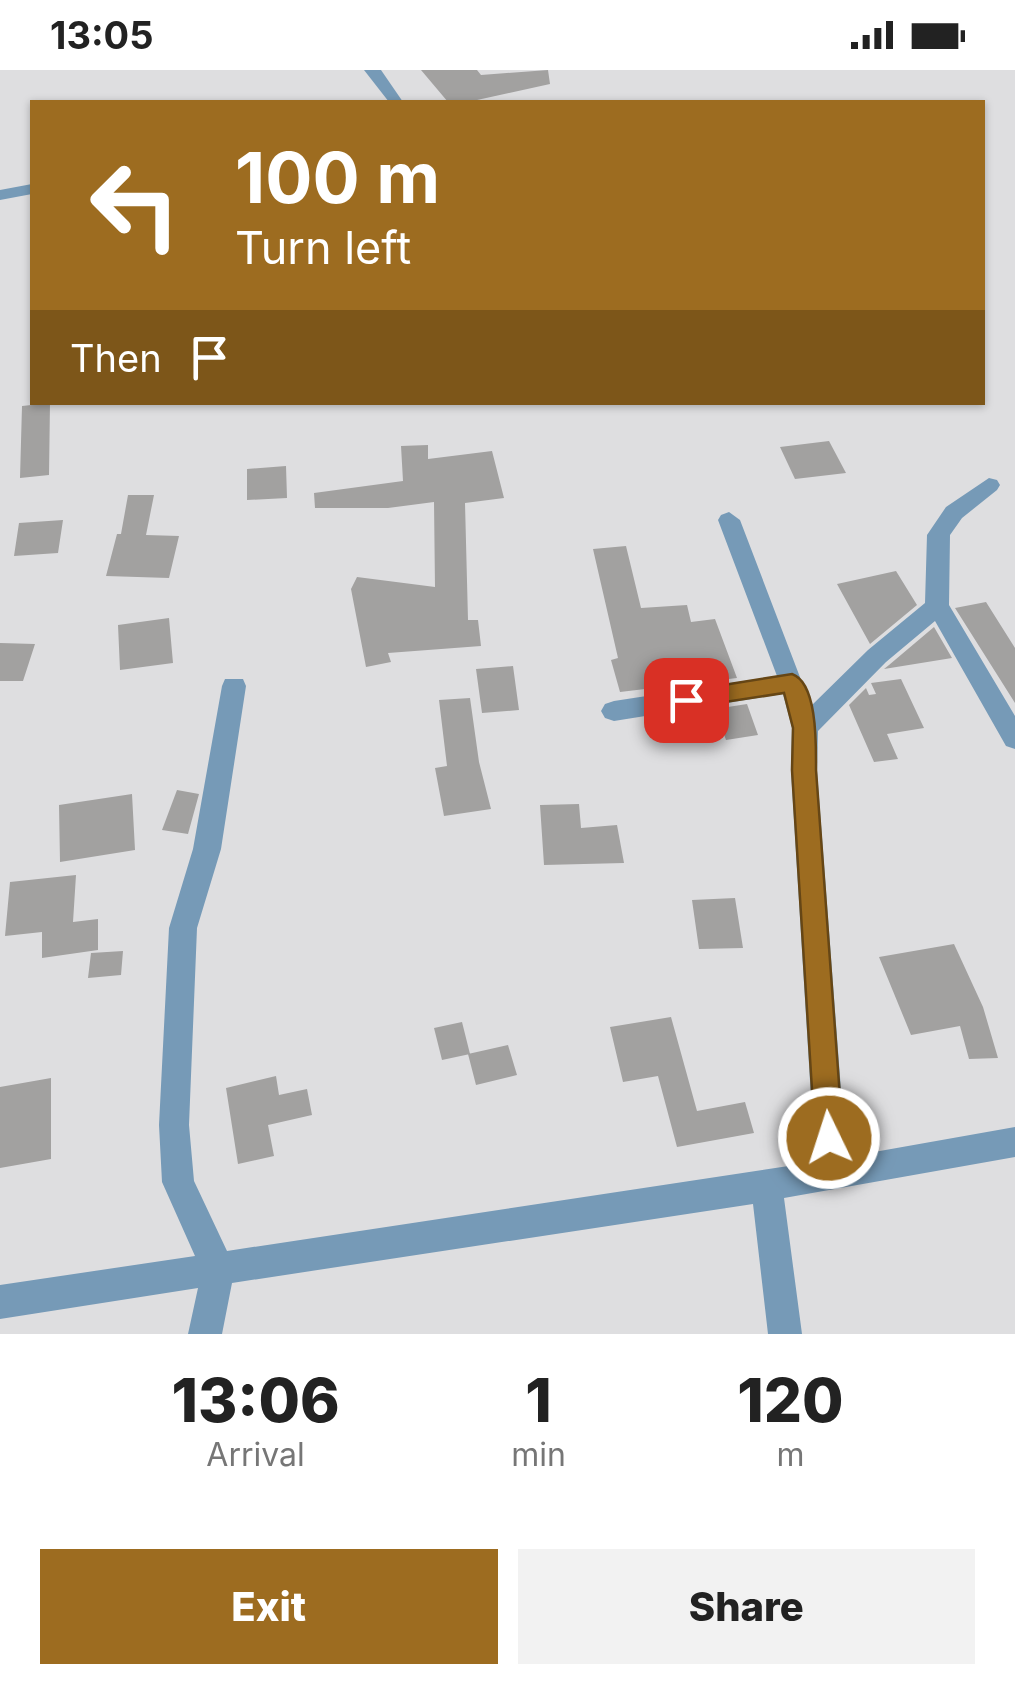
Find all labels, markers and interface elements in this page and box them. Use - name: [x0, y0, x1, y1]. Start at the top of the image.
- text: 13:05: [50, 12, 154, 58]
- text: 100 m: [235, 135, 440, 220]
- icon: left: [70, 140, 200, 270]
- text: Turn left: [235, 220, 411, 275]
- icon: arrive: [182, 330, 237, 385]
- text: Then: [70, 335, 162, 381]
- pin: [644, 658, 729, 743]
- icon: arrive: [659, 673, 714, 728]
- position arrow: [777, 1086, 881, 1190]
- text: 13:06: [171, 1364, 340, 1436]
- text: 1: [525, 1364, 552, 1436]
- text: 120: [737, 1364, 844, 1436]
- text: Arrival: [206, 1435, 305, 1474]
- text: min: [511, 1435, 566, 1474]
- text: m: [776, 1435, 804, 1474]
- button: Exit: [40, 1549, 498, 1664]
- button: Share: [518, 1549, 975, 1664]

